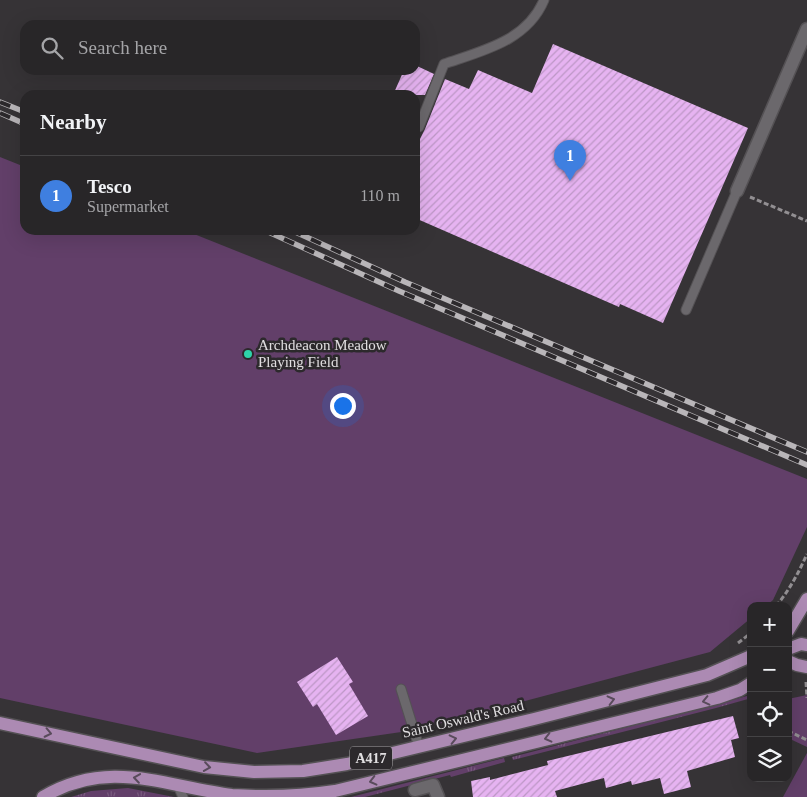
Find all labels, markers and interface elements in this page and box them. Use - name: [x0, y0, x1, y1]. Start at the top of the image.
- search box: [20, 20, 420, 75]
- icon: search: [38, 34, 66, 62]
- text: Search here: [78, 37, 167, 58]
- text: Nearby: [40, 110, 107, 134]
- pin: 1: [554, 140, 586, 181]
- text: Tesco: [87, 176, 132, 197]
- text: 1: [52, 187, 60, 204]
- text: 110 m: [360, 187, 400, 204]
- text: Supermarket: [87, 198, 169, 215]
- place label: Archdeacon Meadow Playing Field: [258, 337, 387, 370]
- marker: Archdeacon Meadow Playing Field: [242, 348, 254, 360]
- your location: [330, 393, 356, 419]
- map controls: [747, 602, 792, 782]
- button: +: [747, 602, 792, 647]
- button: −: [747, 647, 792, 692]
- button: locate: [747, 692, 792, 737]
- one-way arrow: [606, 695, 615, 706]
- one-way arrow: [702, 695, 710, 705]
- street label: Saint Oswald's Road: [401, 697, 526, 741]
- one-way arrow: [43, 727, 52, 738]
- one-way arrow: [543, 732, 552, 743]
- one-way arrow: [448, 734, 457, 745]
- button: layers: [747, 737, 792, 782]
- road number: A417: [350, 746, 392, 770]
- one-way arrow: [203, 761, 211, 772]
- one-way arrow: [133, 773, 141, 784]
- one-way arrow: [370, 776, 378, 786]

